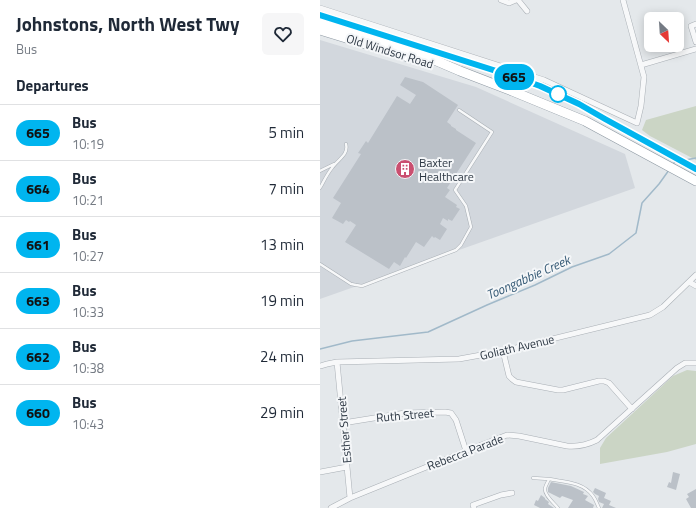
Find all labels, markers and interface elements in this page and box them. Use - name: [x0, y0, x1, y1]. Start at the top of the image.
- text: Johnstons, North West Twy: [16, 9, 240, 38]
- north arrow: [644, 12, 684, 52]
- map controls: [644, 12, 684, 52]
- button: heart: [262, 13, 304, 55]
- street label: Old Windsor Road: [344, 29, 436, 73]
- text: Bus: [16, 39, 37, 59]
- line badge: 665: [491, 64, 537, 90]
- text: 665: [502, 66, 526, 87]
- text: Departures: [16, 74, 89, 97]
- unlabelled marker: [549, 85, 567, 103]
- text: Bus: [72, 111, 97, 134]
- text: 5 min: [268, 121, 304, 144]
- text: 665: [26, 122, 50, 143]
- text: 10:19: [72, 134, 104, 154]
- place label: Baxter Healthcare: [419, 153, 474, 186]
- building icon: Baxter Healthcare: [394, 158, 416, 180]
- text: Bus: [72, 167, 97, 190]
- text: 7 min: [268, 177, 304, 200]
- text: 664: [26, 178, 50, 199]
- text: 10:21: [72, 190, 104, 210]
- text: Bus: [72, 223, 97, 246]
- text: 13 min: [260, 233, 304, 256]
- text: 661: [26, 234, 50, 255]
- text: 10:27: [72, 246, 104, 266]
- water label: Toongabbie Creek: [483, 249, 575, 304]
- text: Bus: [72, 279, 97, 302]
- text: 19 min: [260, 289, 304, 312]
- text: 663: [26, 290, 50, 311]
- text: 10:33: [72, 302, 104, 322]
- street label: Goliath Avenue: [478, 329, 556, 365]
- text: Bus: [72, 335, 97, 358]
- text: 24 min: [260, 345, 304, 368]
- text: 662: [26, 346, 50, 367]
- text: 10:38: [72, 358, 104, 378]
- text: Bus: [72, 391, 97, 414]
- street label: Esther Street: [332, 395, 356, 464]
- text: 29 min: [260, 401, 304, 424]
- text: 660: [26, 402, 50, 423]
- street label: Ruth Street: [375, 403, 435, 427]
- text: 10:43: [72, 414, 104, 434]
- street label: Rebecca Parade: [424, 429, 506, 475]

